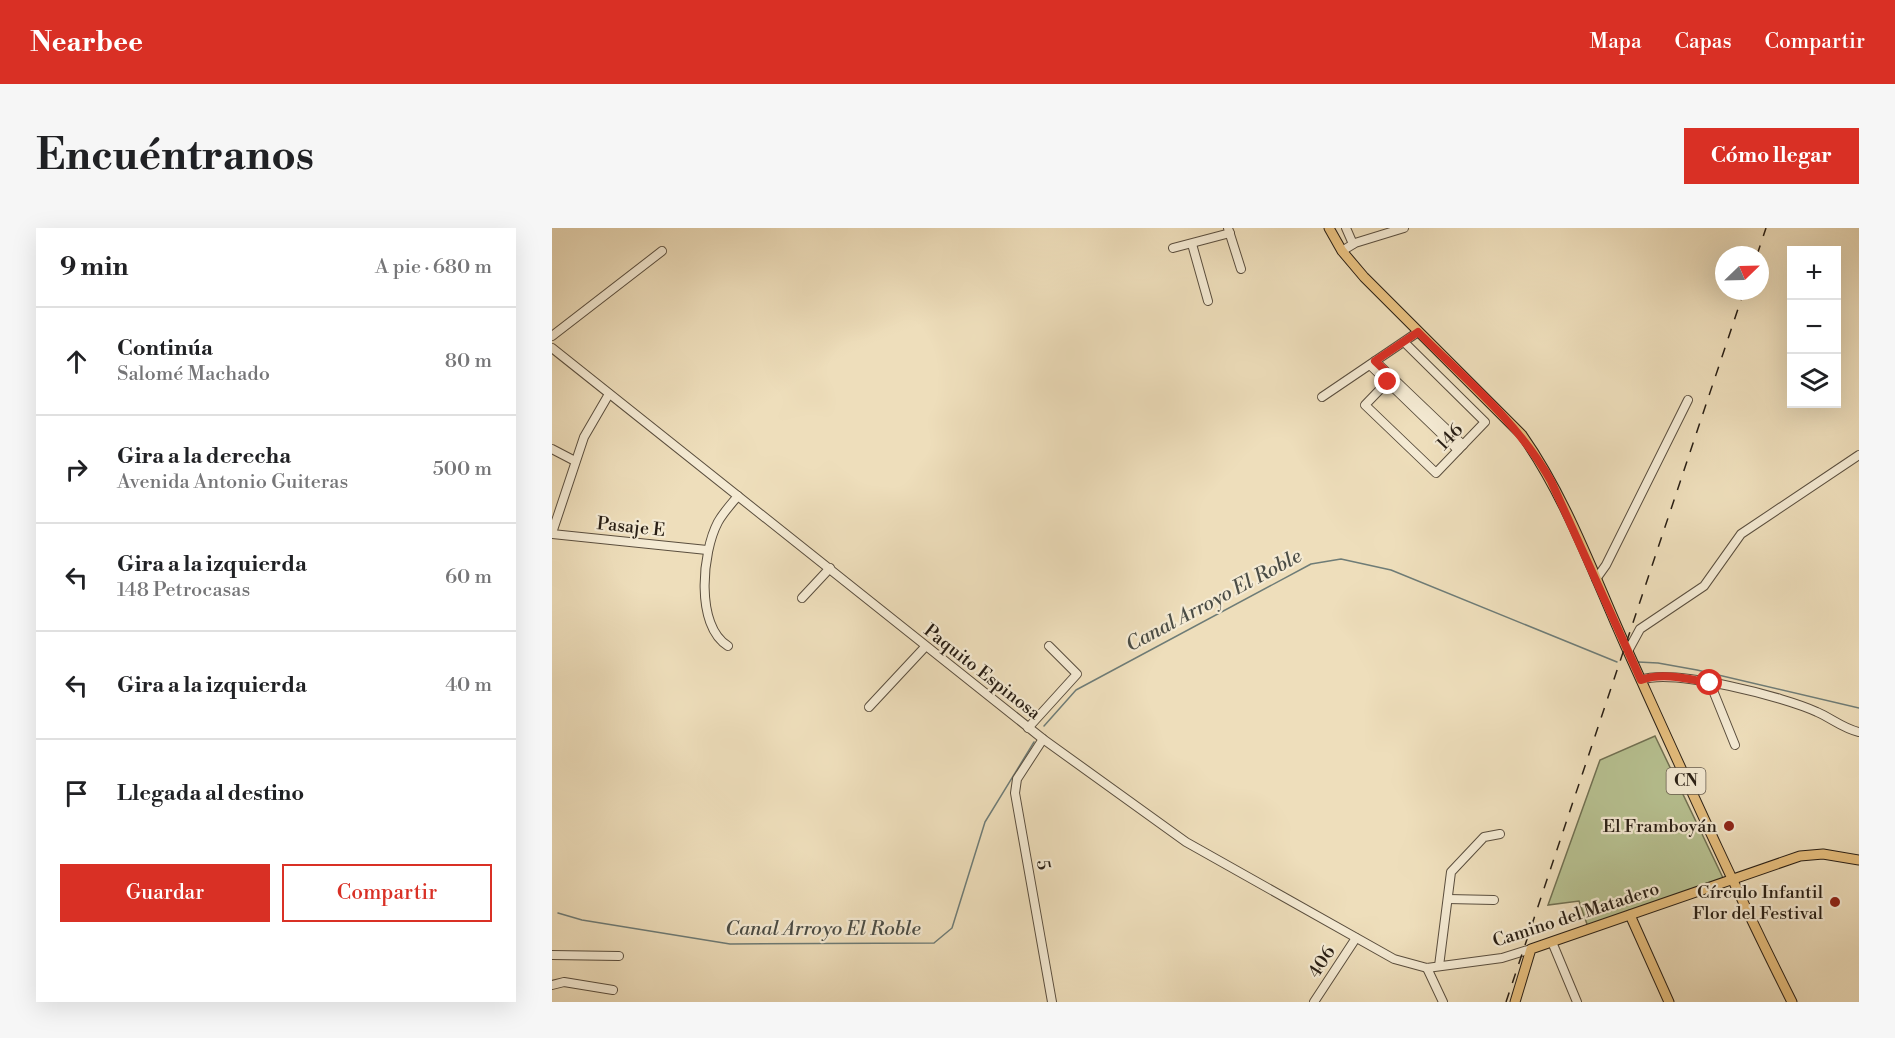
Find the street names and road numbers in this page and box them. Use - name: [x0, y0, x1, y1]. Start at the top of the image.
- street label: 146: [1432, 419, 1468, 455]
- street label: Pasaje E: [596, 512, 666, 542]
- street label: Paquito Espinosa: [919, 619, 1046, 725]
- road number: CN: [1666, 768, 1706, 794]
- street label: 5: [1031, 858, 1055, 872]
- street label: Camino del Matadero: [1490, 877, 1662, 953]
- street label: 406: [1303, 942, 1341, 982]

